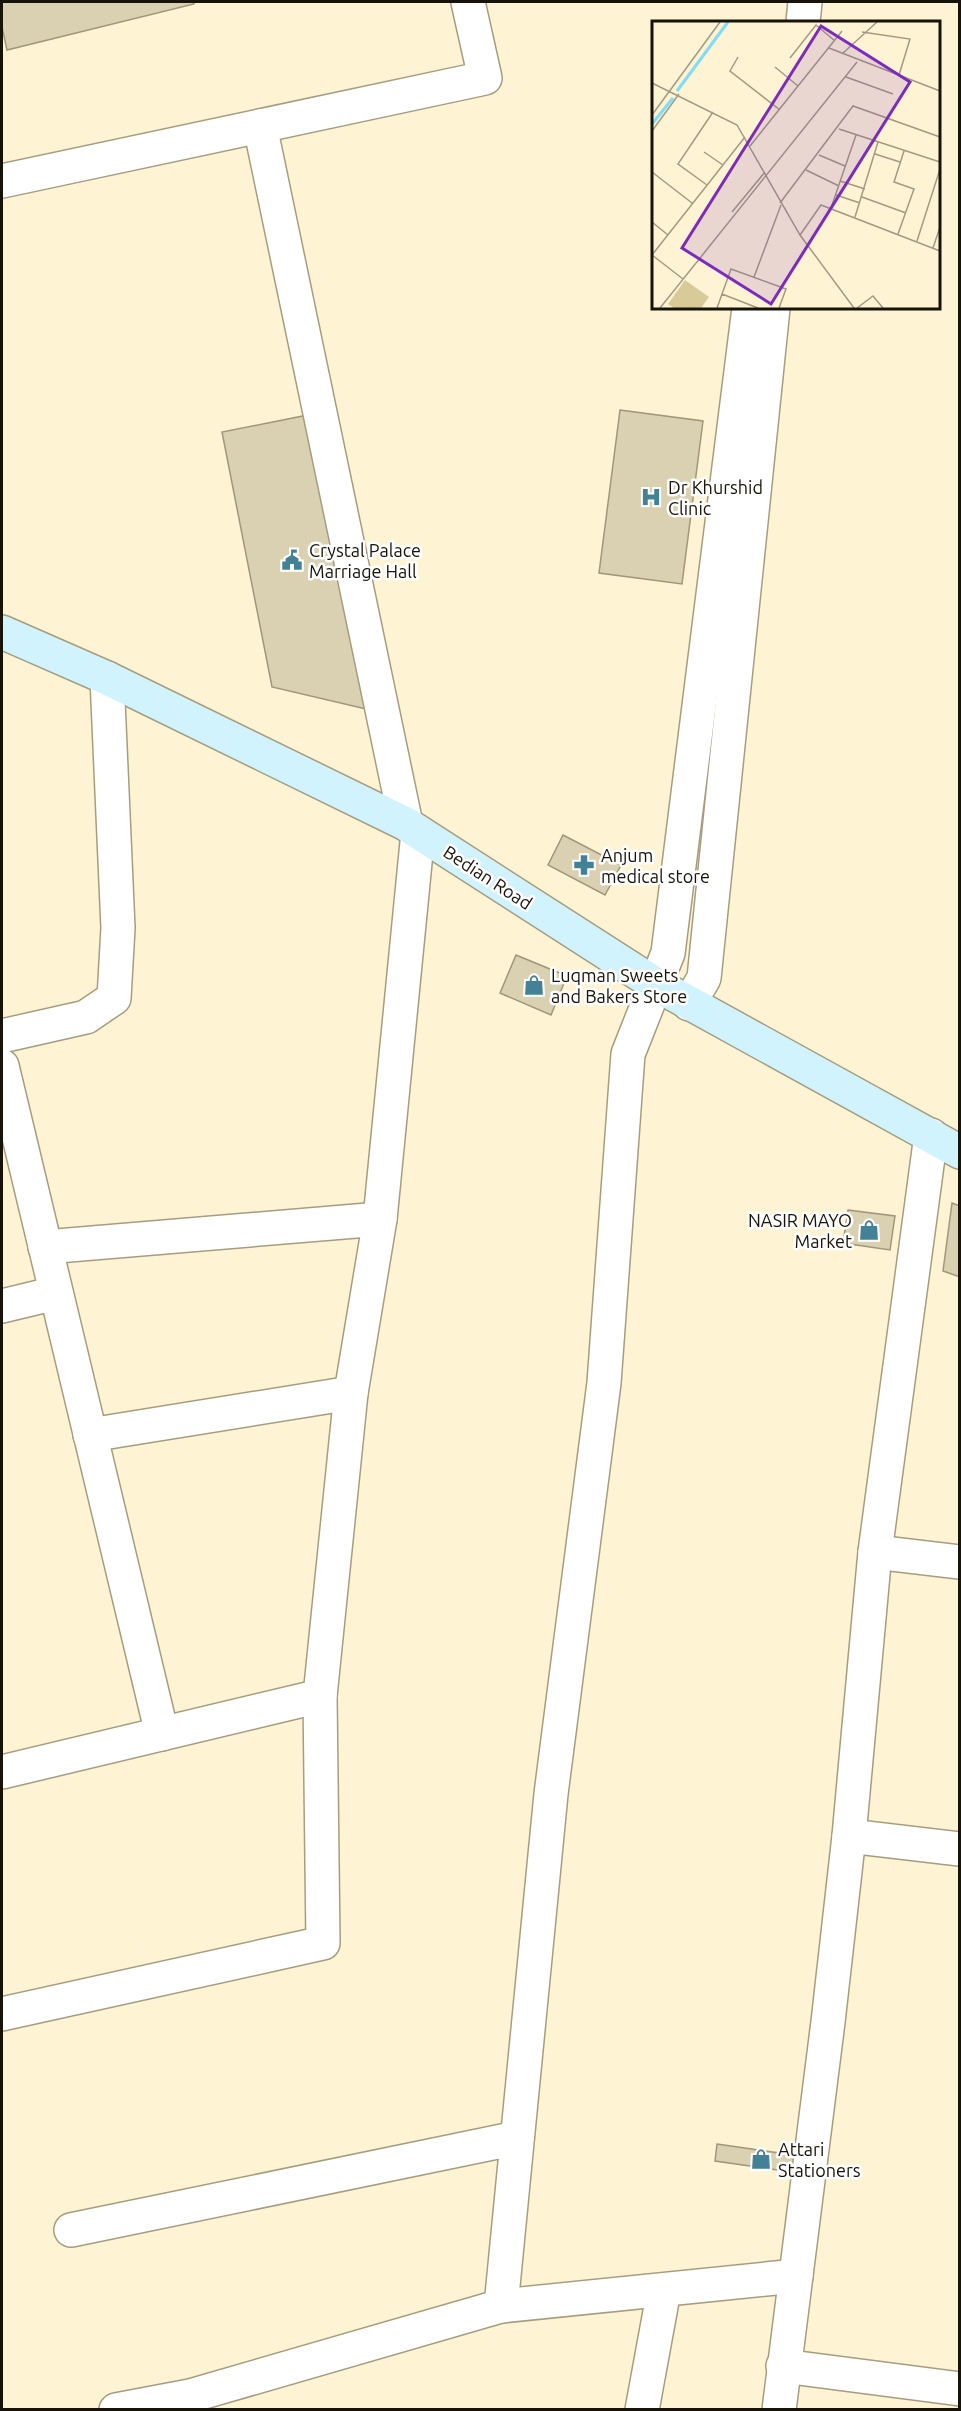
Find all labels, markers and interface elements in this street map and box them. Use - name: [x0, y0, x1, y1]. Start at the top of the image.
- inset map: [652, 21, 940, 309]
- place label: Dr Khurshid Clinic: [668, 477, 763, 518]
- hospital icon: Dr Khurshid Clinic: [639, 485, 663, 509]
- place label: Crystal Palace Marriage Hall: [309, 540, 421, 581]
- public building icon: Crystal Palace Marriage Hall: [280, 548, 304, 572]
- street label: Bedian Road: [440, 841, 536, 913]
- place label: Anjum medical store: [601, 845, 710, 886]
- pharmacy icon: Anjum medical store: [572, 853, 596, 877]
- place label: Luqman Sweets and Bakers Store: [551, 965, 687, 1006]
- shop icon: Luqman Sweets and Bakers Store: [522, 973, 546, 997]
- place label: NASIR MAYO Market: [748, 1210, 852, 1251]
- shop icon: NASIR MAYO Market: [857, 1218, 881, 1242]
- place label: Attari Stationers: [778, 2139, 861, 2180]
- shop icon: Attari Stationers: [749, 2147, 773, 2171]

